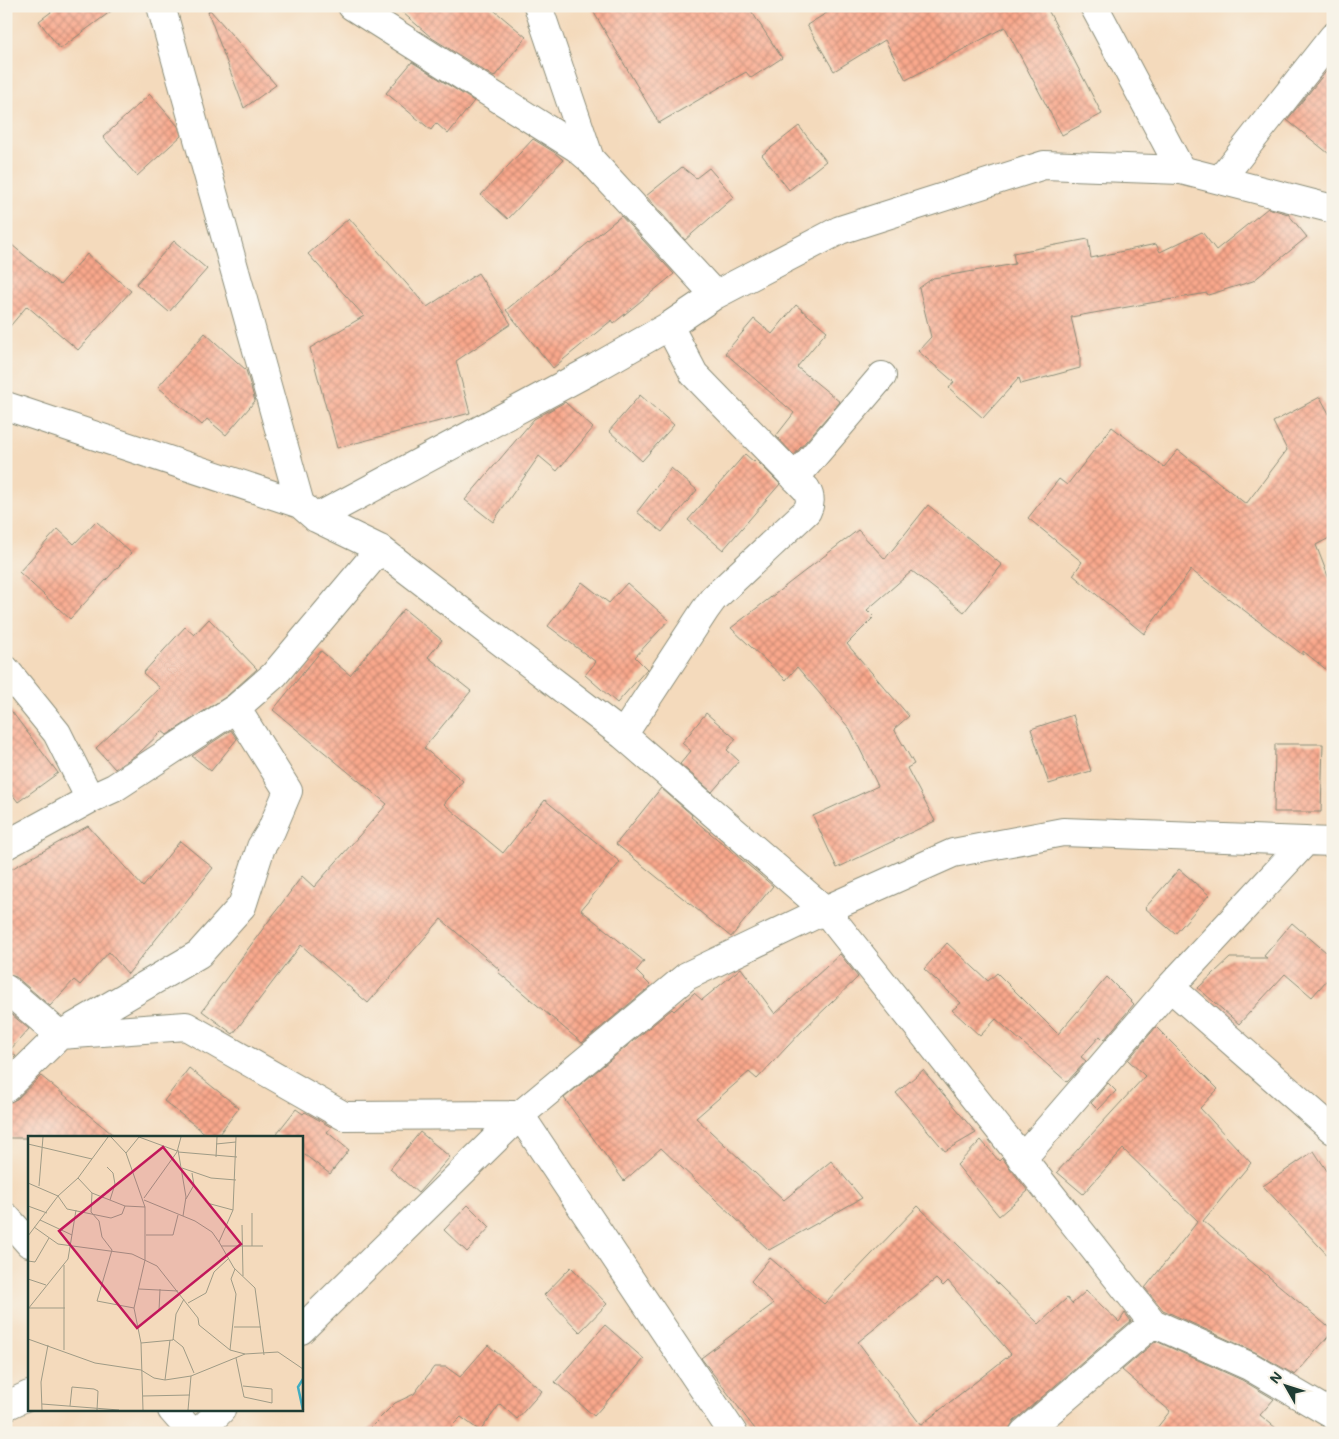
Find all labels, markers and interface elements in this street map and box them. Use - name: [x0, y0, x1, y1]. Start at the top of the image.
- inset map: [28, 1136, 302, 1412]
- north arrow: [1262, 1362, 1312, 1412]
- text: N: [1265, 1367, 1286, 1388]

